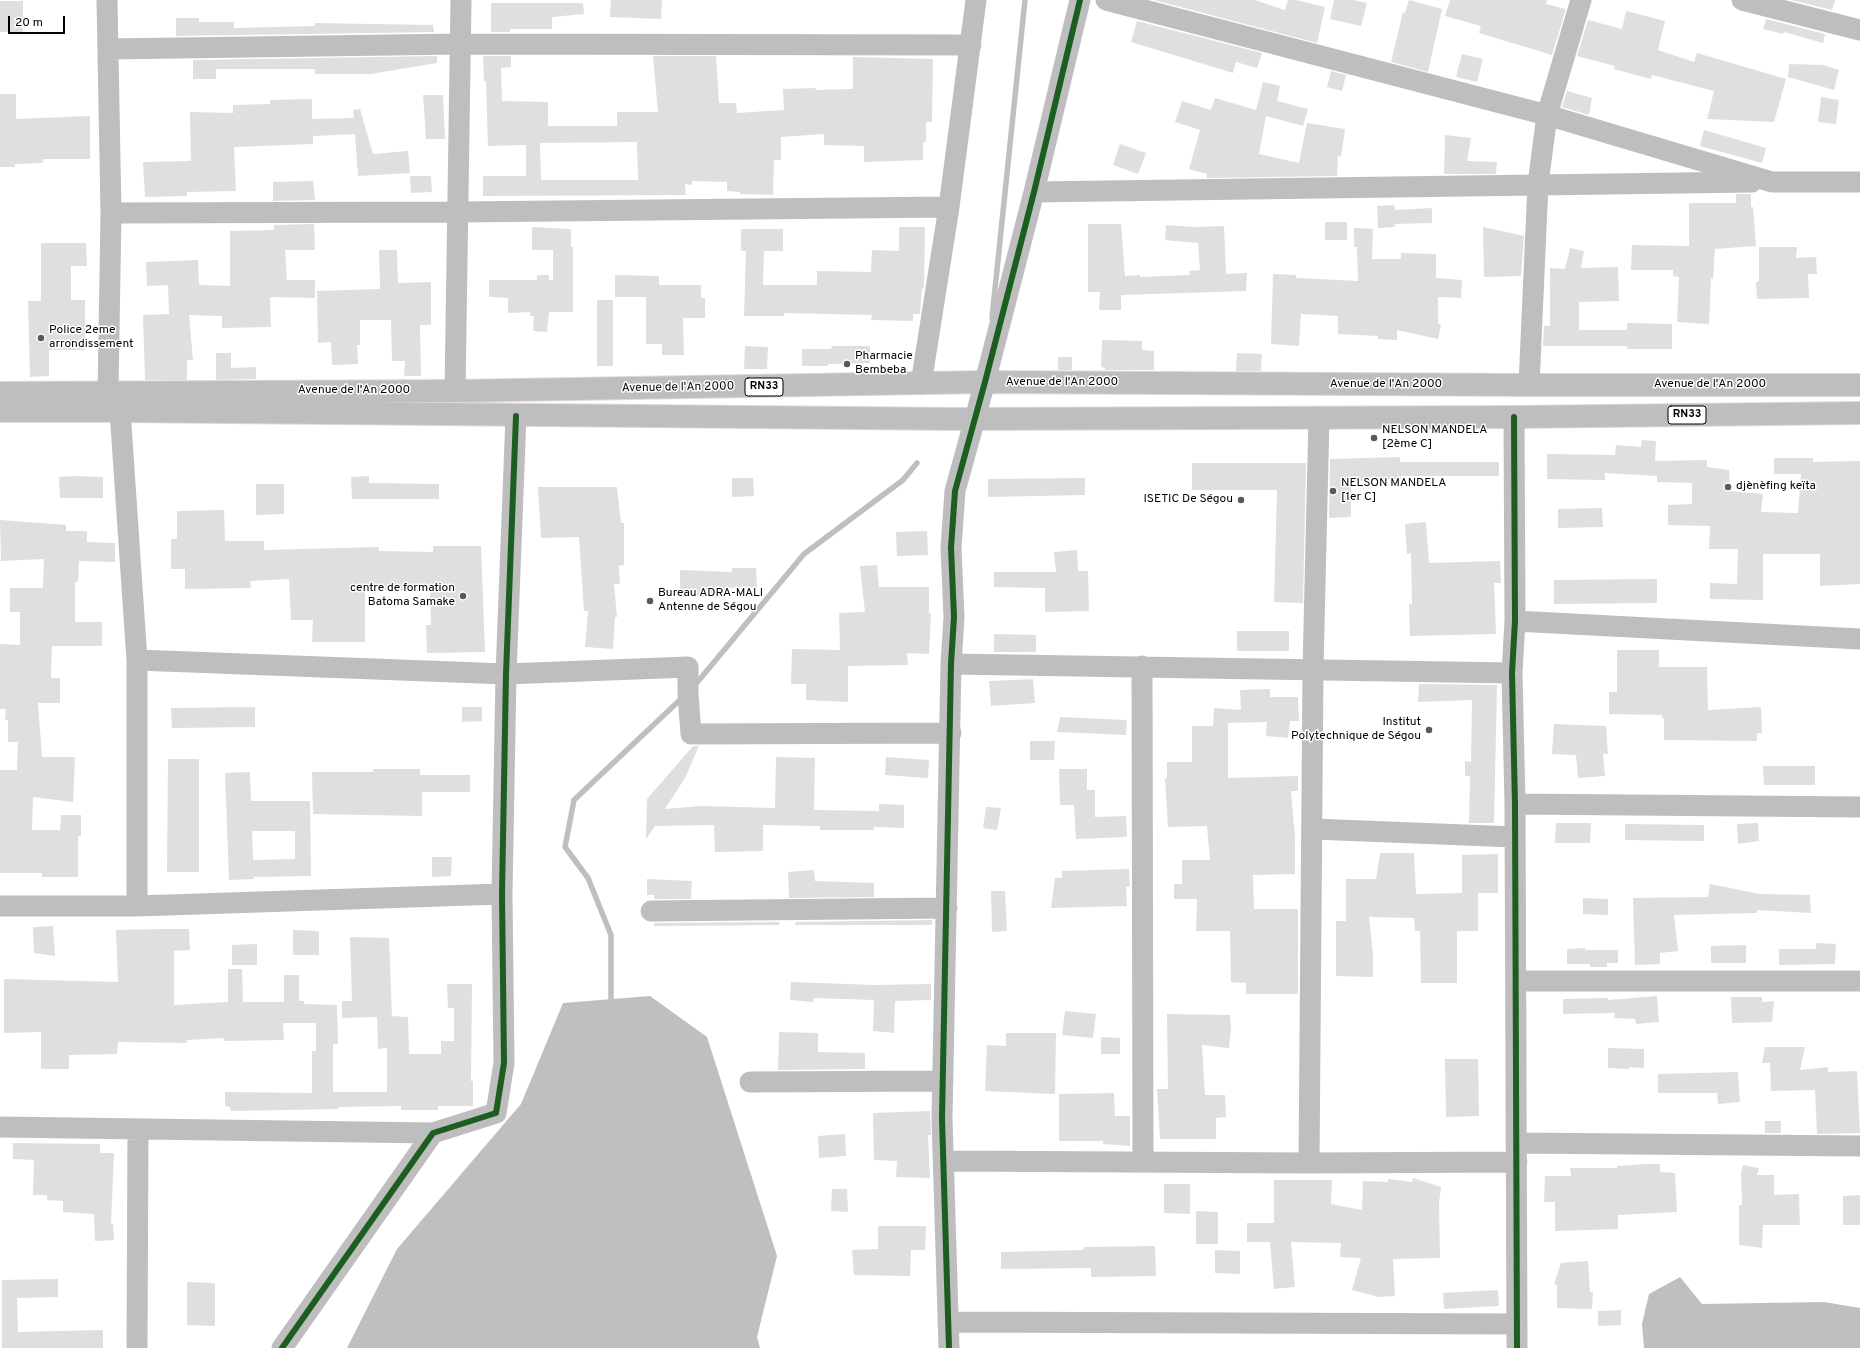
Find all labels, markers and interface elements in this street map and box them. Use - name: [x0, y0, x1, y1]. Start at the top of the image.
- scale bar: [10, 8, 67, 34]
- text: 20 m: [15, 15, 43, 31]
- place label: Police 2eme arrondissement: [49, 324, 134, 352]
- marker: Police 2eme arrondissement: [36, 333, 46, 343]
- place label: Pharmacie Bembeba: [855, 350, 913, 378]
- marker: Pharmacie Bembeba: [842, 359, 852, 369]
- street label: Avenue de l'An 2000: [1006, 376, 1118, 390]
- road number: RN33: [745, 378, 783, 396]
- street label: Avenue de l'An 2000: [1330, 378, 1442, 392]
- street label: Avenue de l'An 2000: [1654, 378, 1766, 392]
- street label: Avenue de l'An 2000: [622, 380, 734, 396]
- street label: Avenue de l'An 2000: [298, 384, 410, 398]
- road number: RN33: [1668, 406, 1706, 424]
- place label: NELSON MANDELA [2ème C]: [1382, 424, 1487, 452]
- marker: NELSON MANDELA [2ème C]: [1369, 433, 1379, 443]
- place label: NELSON MANDELA [1er C]: [1341, 477, 1446, 505]
- place label: djènèfing keïta: [1736, 480, 1816, 494]
- marker: djènèfing keïta: [1723, 482, 1733, 492]
- marker: NELSON MANDELA [1er C]: [1328, 486, 1338, 496]
- place label: ISETIC De Ségou: [1143, 493, 1233, 507]
- marker: ISETIC De Ségou: [1236, 495, 1246, 505]
- place label: centre de formation Batoma Samake: [350, 582, 455, 610]
- place label: Bureau ADRA-MALI Antenne de Ségou: [658, 587, 763, 615]
- marker: centre de formation Batoma Samake: [458, 591, 468, 601]
- marker: Bureau ADRA-MALI Antenne de Ségou: [645, 596, 655, 606]
- place label: Institut Polytechnique de Ségou: [1291, 716, 1421, 744]
- marker: Institut Polytechnique de Ségou: [1424, 725, 1434, 735]

